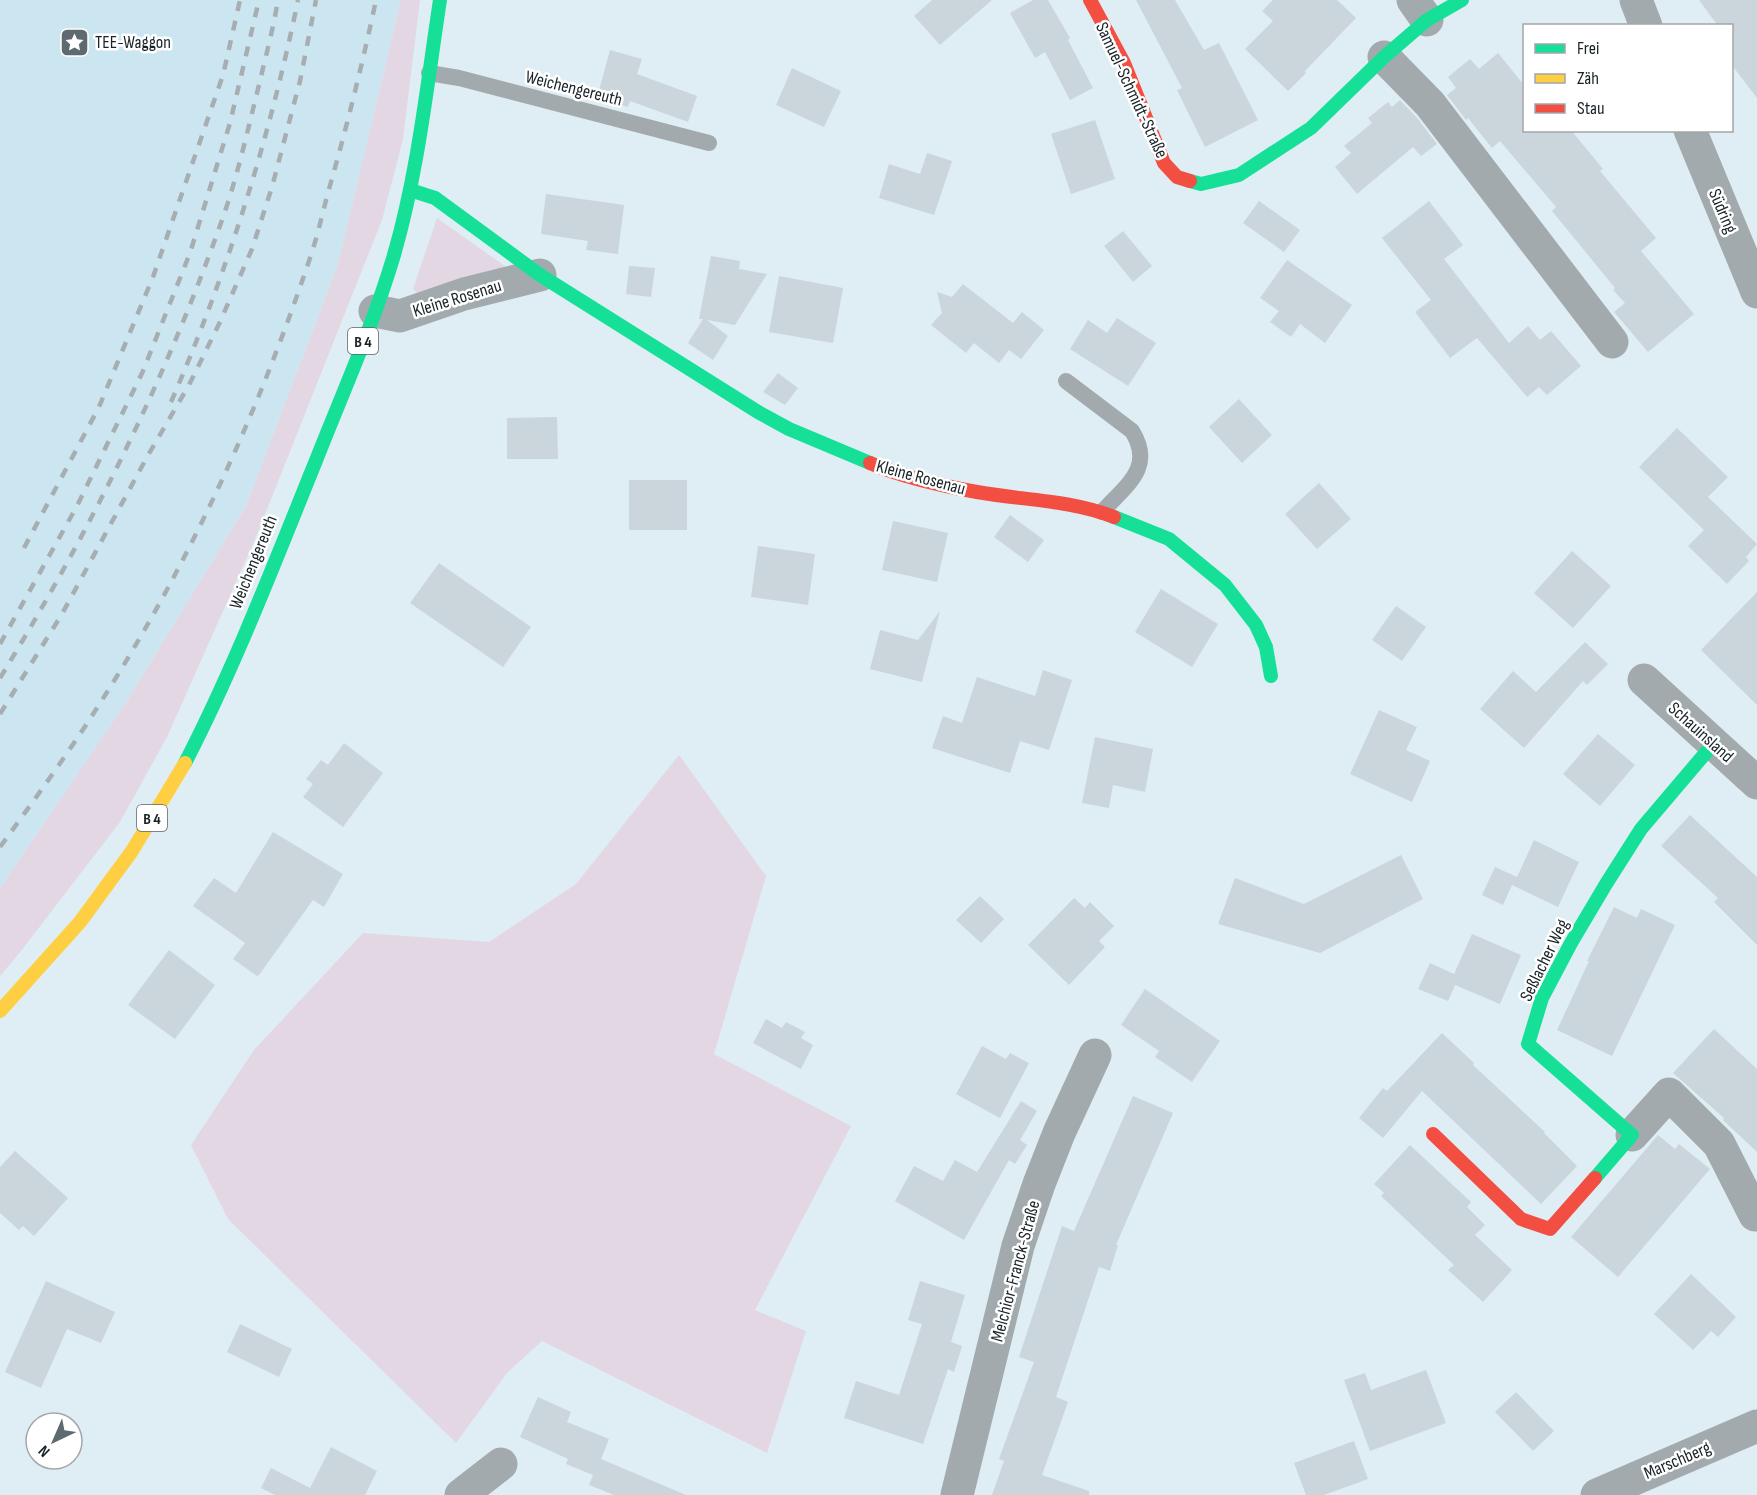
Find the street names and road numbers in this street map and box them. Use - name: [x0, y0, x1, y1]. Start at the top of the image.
- street label: Samuel-Schmidt-Straße: [1091, 19, 1172, 162]
- street label: Weichengereuth: [523, 66, 624, 111]
- street label: Südring: [1704, 186, 1741, 237]
- street label: Kleine Rosenau: [410, 275, 504, 322]
- road number: B 4: [348, 328, 378, 354]
- street label: Kleine Rosenau: [874, 456, 968, 499]
- street label: Weichengereuth: [225, 512, 282, 612]
- street label: Schauinsland: [1664, 698, 1737, 767]
- road number: B 4: [137, 805, 167, 831]
- street label: Seßlacher Weg: [1516, 916, 1573, 1005]
- street label: Melchior-Franck-Straße: [987, 1198, 1044, 1344]
- street label: Marschberg: [1641, 1437, 1714, 1484]

